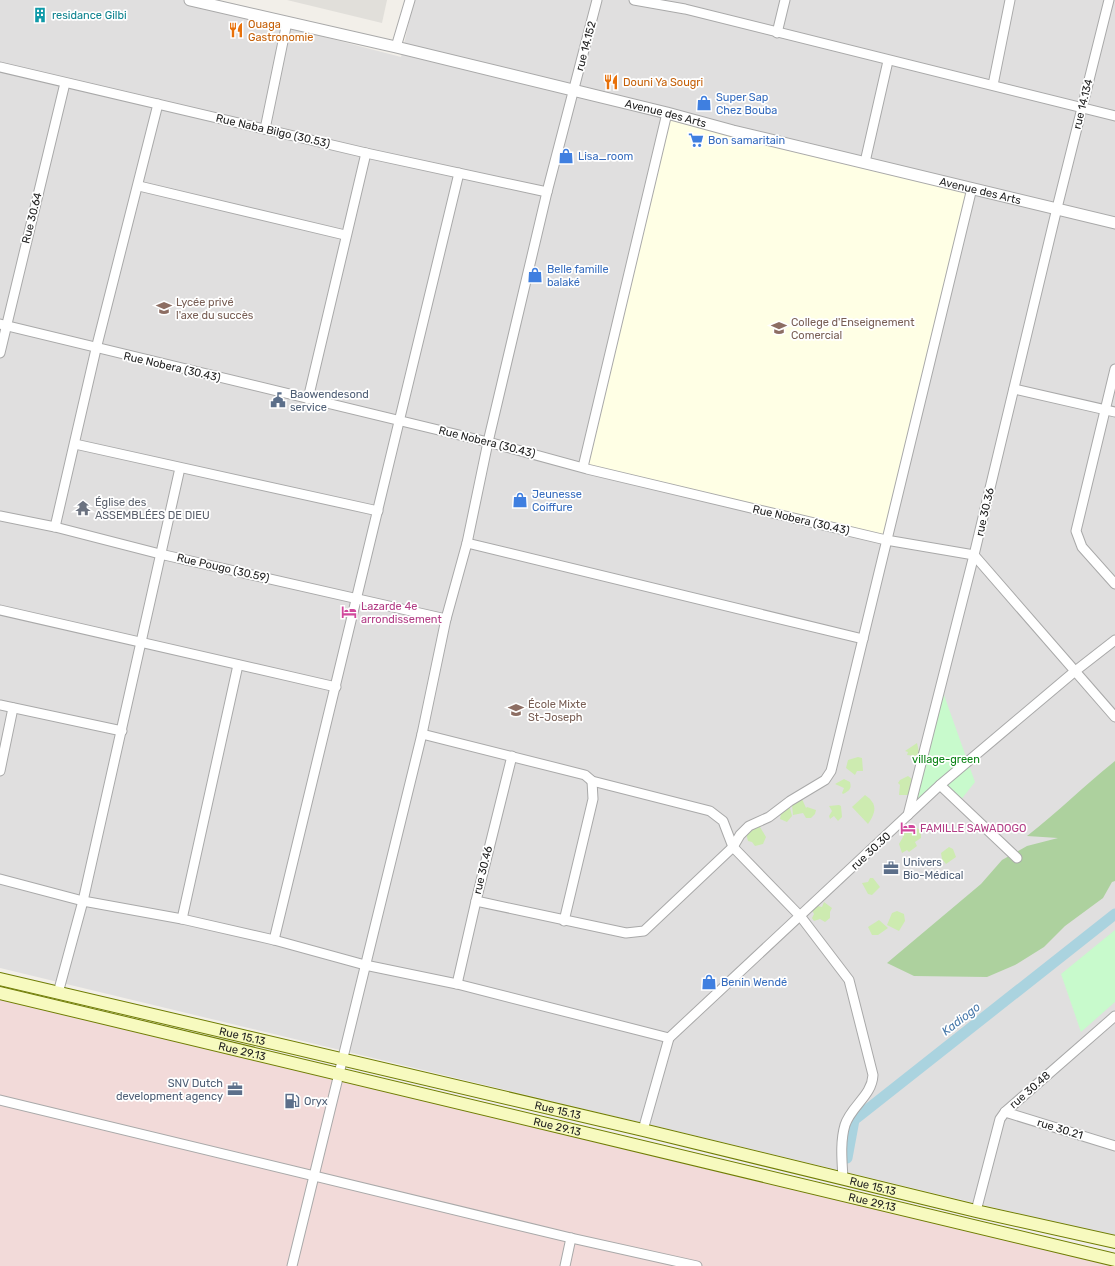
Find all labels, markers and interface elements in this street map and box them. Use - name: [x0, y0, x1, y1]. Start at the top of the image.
- building icon: residance Gilbi: [31, 6, 49, 24]
- place label: residance Gilbi: [52, 9, 127, 22]
- place label: Ouaga Gastronomie: [248, 18, 313, 44]
- street label: rue 14.152: [573, 20, 599, 72]
- restaurant icon: Ouaga Gastronomie: [227, 21, 245, 39]
- restaurant icon: Douni Ya Sougri: [602, 73, 620, 91]
- place label: Douni Ya Sougri: [623, 76, 703, 89]
- street label: rue 14.134: [1070, 77, 1096, 130]
- place label: Super Sap Chez Bouba: [716, 91, 777, 117]
- shop icon: Super Sap Chez Bouba: [695, 94, 713, 112]
- street label: Avenue des Arts: [624, 97, 708, 130]
- street label: Rue Naba Bilgo (30.53): [215, 112, 332, 151]
- supermarket icon: Bon samaritain: [687, 131, 705, 149]
- place label: Bon samaritain: [708, 134, 785, 147]
- shop icon: Lisa_room: [557, 147, 575, 165]
- place label: Lisa_room: [578, 150, 633, 163]
- street label: Avenue des Arts: [938, 174, 1023, 207]
- street label: Rue 30.64: [19, 191, 45, 245]
- place label: Belle famille balaké: [547, 263, 609, 289]
- shop icon: Belle famille balaké: [526, 266, 544, 284]
- place label: Lycée privé l'axe du succès: [176, 296, 254, 322]
- school or university icon: Lycée privé l'axe du succès: [155, 299, 173, 317]
- place label: College d'Enseignement Comercial: [791, 316, 915, 342]
- school or university icon: College d'Enseignement Comercial: [770, 319, 788, 337]
- street label: Rue Nobera (30.43): [122, 350, 222, 385]
- place label: Baowendesond service: [290, 388, 369, 414]
- public building icon: Baowendesond service: [269, 391, 287, 409]
- street label: Rue Nobera (30.43): [437, 424, 537, 460]
- street label: rue 30.36: [973, 486, 997, 537]
- place label: Jeunesse Coiffure: [532, 488, 582, 514]
- shop icon: Jeunesse Coiffure: [511, 491, 529, 509]
- place label: Église des ASSEMBLÉES DE DIEU: [95, 496, 210, 522]
- temple icon: Église des ASSEMBLÉES DE DIEU: [74, 499, 92, 517]
- street label: Rue Nobera (30.43): [751, 503, 851, 538]
- street label: Rue Pougo (30.59): [175, 551, 271, 585]
- place label: Lazarde 4e arrondissement: [361, 600, 442, 626]
- hotel icon: Lazarde 4e arrondissement: [340, 603, 358, 621]
- place label: École Mixte St-Joseph: [528, 698, 586, 724]
- school or university icon: École Mixte St-Joseph: [507, 701, 525, 719]
- park label: village-green: [912, 753, 980, 766]
- hotel icon: FAMILLE SAWADOGO: [899, 819, 917, 837]
- place label: FAMILLE SAWADOGO: [920, 822, 1026, 835]
- street label: rue 30.30: [848, 829, 894, 873]
- street label: rue 30.46: [471, 844, 495, 895]
- place label: Univers Bio-Médical: [903, 856, 964, 882]
- office icon: Univers Bio-Médical: [882, 859, 900, 877]
- shop icon: Benin Wendé: [700, 973, 718, 991]
- place label: Benin Wendé: [721, 976, 787, 989]
- water label: Kadiogo: [939, 1000, 983, 1038]
- street label: Rue 15.13: [218, 1024, 267, 1048]
- street label: Rue 29.13: [217, 1039, 268, 1063]
- street label: rue 30.48: [1007, 1069, 1053, 1111]
- place label: SNV Dutch development agency: [116, 1077, 223, 1103]
- office icon: SNV Dutch development agency: [226, 1080, 244, 1098]
- fuel station icon: Oryx: [283, 1092, 301, 1110]
- place label: Oryx: [304, 1095, 328, 1108]
- street label: Rue 15.13: [533, 1098, 583, 1122]
- street label: Rue 29.13: [532, 1114, 583, 1138]
- street label: rue 30.21: [1036, 1116, 1084, 1142]
- street label: Rue 15.13: [848, 1174, 898, 1198]
- street label: Rue 29.13: [847, 1190, 898, 1214]

